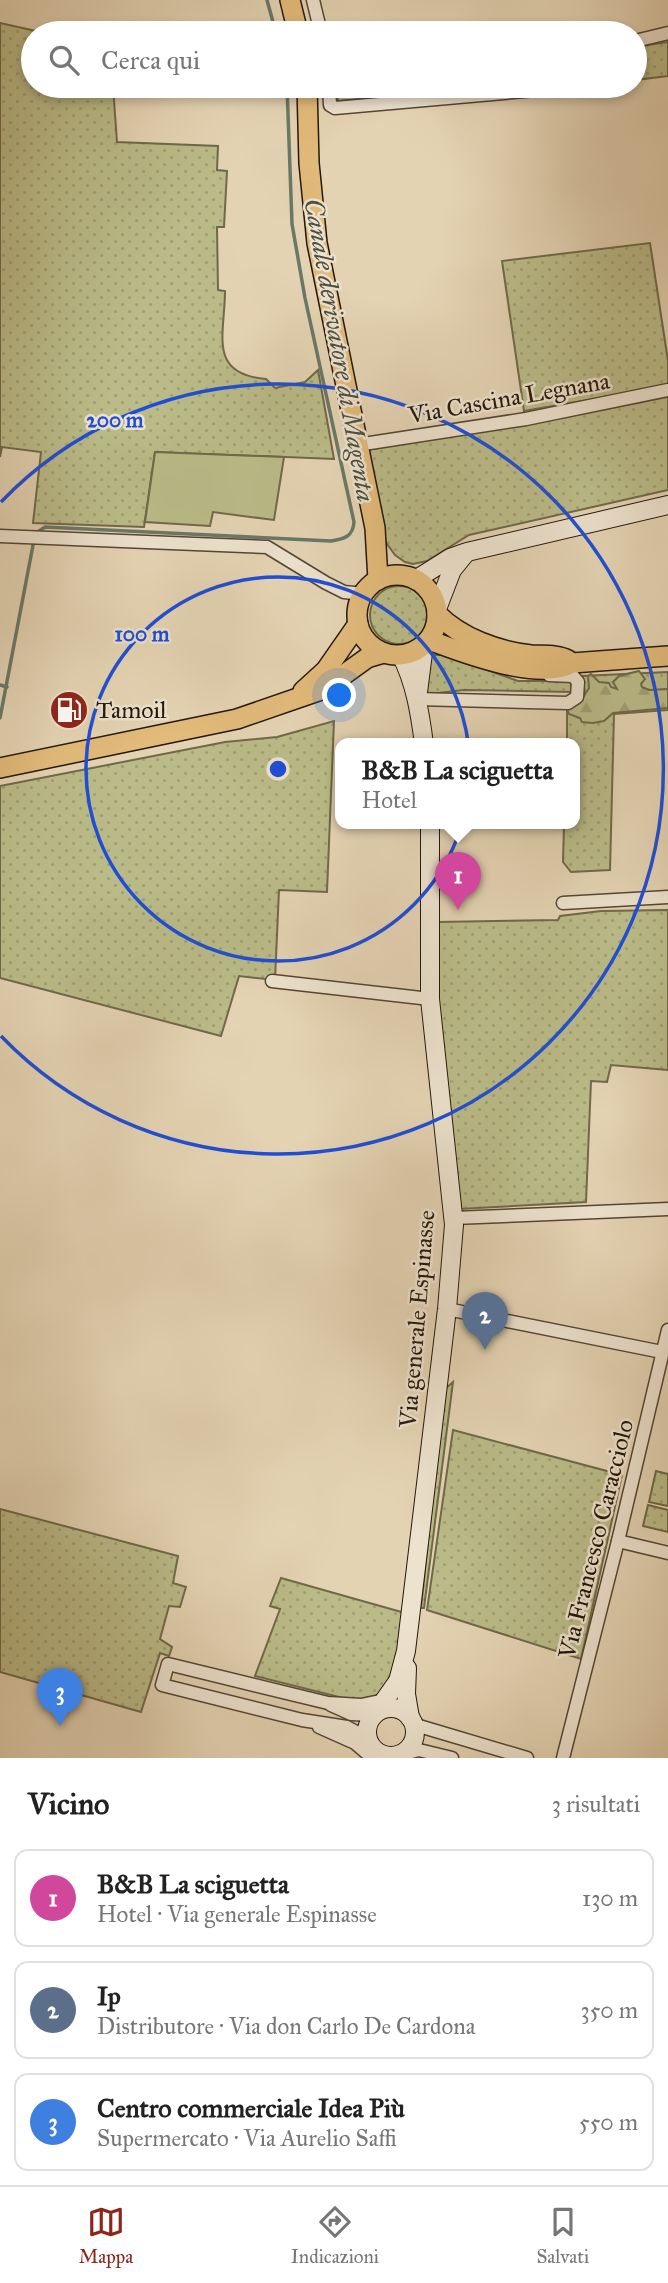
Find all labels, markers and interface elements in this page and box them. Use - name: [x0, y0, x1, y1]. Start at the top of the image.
- search box: [21, 21, 647, 98]
- icon: search: [45, 41, 83, 79]
- text: Cerca qui: [101, 44, 200, 76]
- water label: Canale derivatore di Magenta: [298, 196, 382, 504]
- street label: Via Cascina Legnana: [405, 365, 613, 431]
- text: 200 m: [87, 407, 144, 433]
- text: 100 m: [115, 621, 170, 647]
- your location: [322, 678, 356, 712]
- fuel station icon: Tamoil: [48, 689, 90, 731]
- place label: Tamoil: [96, 695, 167, 725]
- popup: [335, 738, 580, 829]
- text: B&B La sciguetta: [362, 754, 553, 786]
- centre of rings: [266, 757, 290, 781]
- text: Hotel: [362, 786, 417, 814]
- pin: 1: [435, 852, 481, 910]
- street label: Via generale Espinasse: [392, 1209, 441, 1430]
- pin: 2: [462, 1292, 508, 1350]
- street label: Via Francesco Caracciolo: [552, 1416, 640, 1663]
- pin: 3: [37, 1668, 83, 1726]
- text: Vicino: [28, 1786, 109, 1822]
- text: 3 risultati: [552, 1790, 640, 1818]
- text: B&B La sciguetta: [97, 1868, 289, 1900]
- text: 1: [48, 1884, 58, 1912]
- text: 130 m: [582, 1884, 638, 1912]
- text: Hotel · Via generale Espinasse: [97, 1900, 377, 1928]
- text: Ip: [97, 1980, 121, 2012]
- text: 2: [47, 1996, 59, 2024]
- text: 350 m: [580, 1996, 638, 2024]
- text: Distributore · Via don Carlo De Cardona: [97, 2012, 476, 2040]
- text: Centro commerciale Idea Più: [97, 2092, 405, 2124]
- text: 3: [48, 2108, 58, 2136]
- text: 550 m: [579, 2108, 638, 2136]
- text: Supermercato · Via Aurelio Saffi: [97, 2124, 397, 2152]
- tab: Mappa: [79, 2203, 133, 2268]
- tab: Indicazioni: [291, 2203, 379, 2268]
- tab: Salvati: [536, 2203, 589, 2268]

